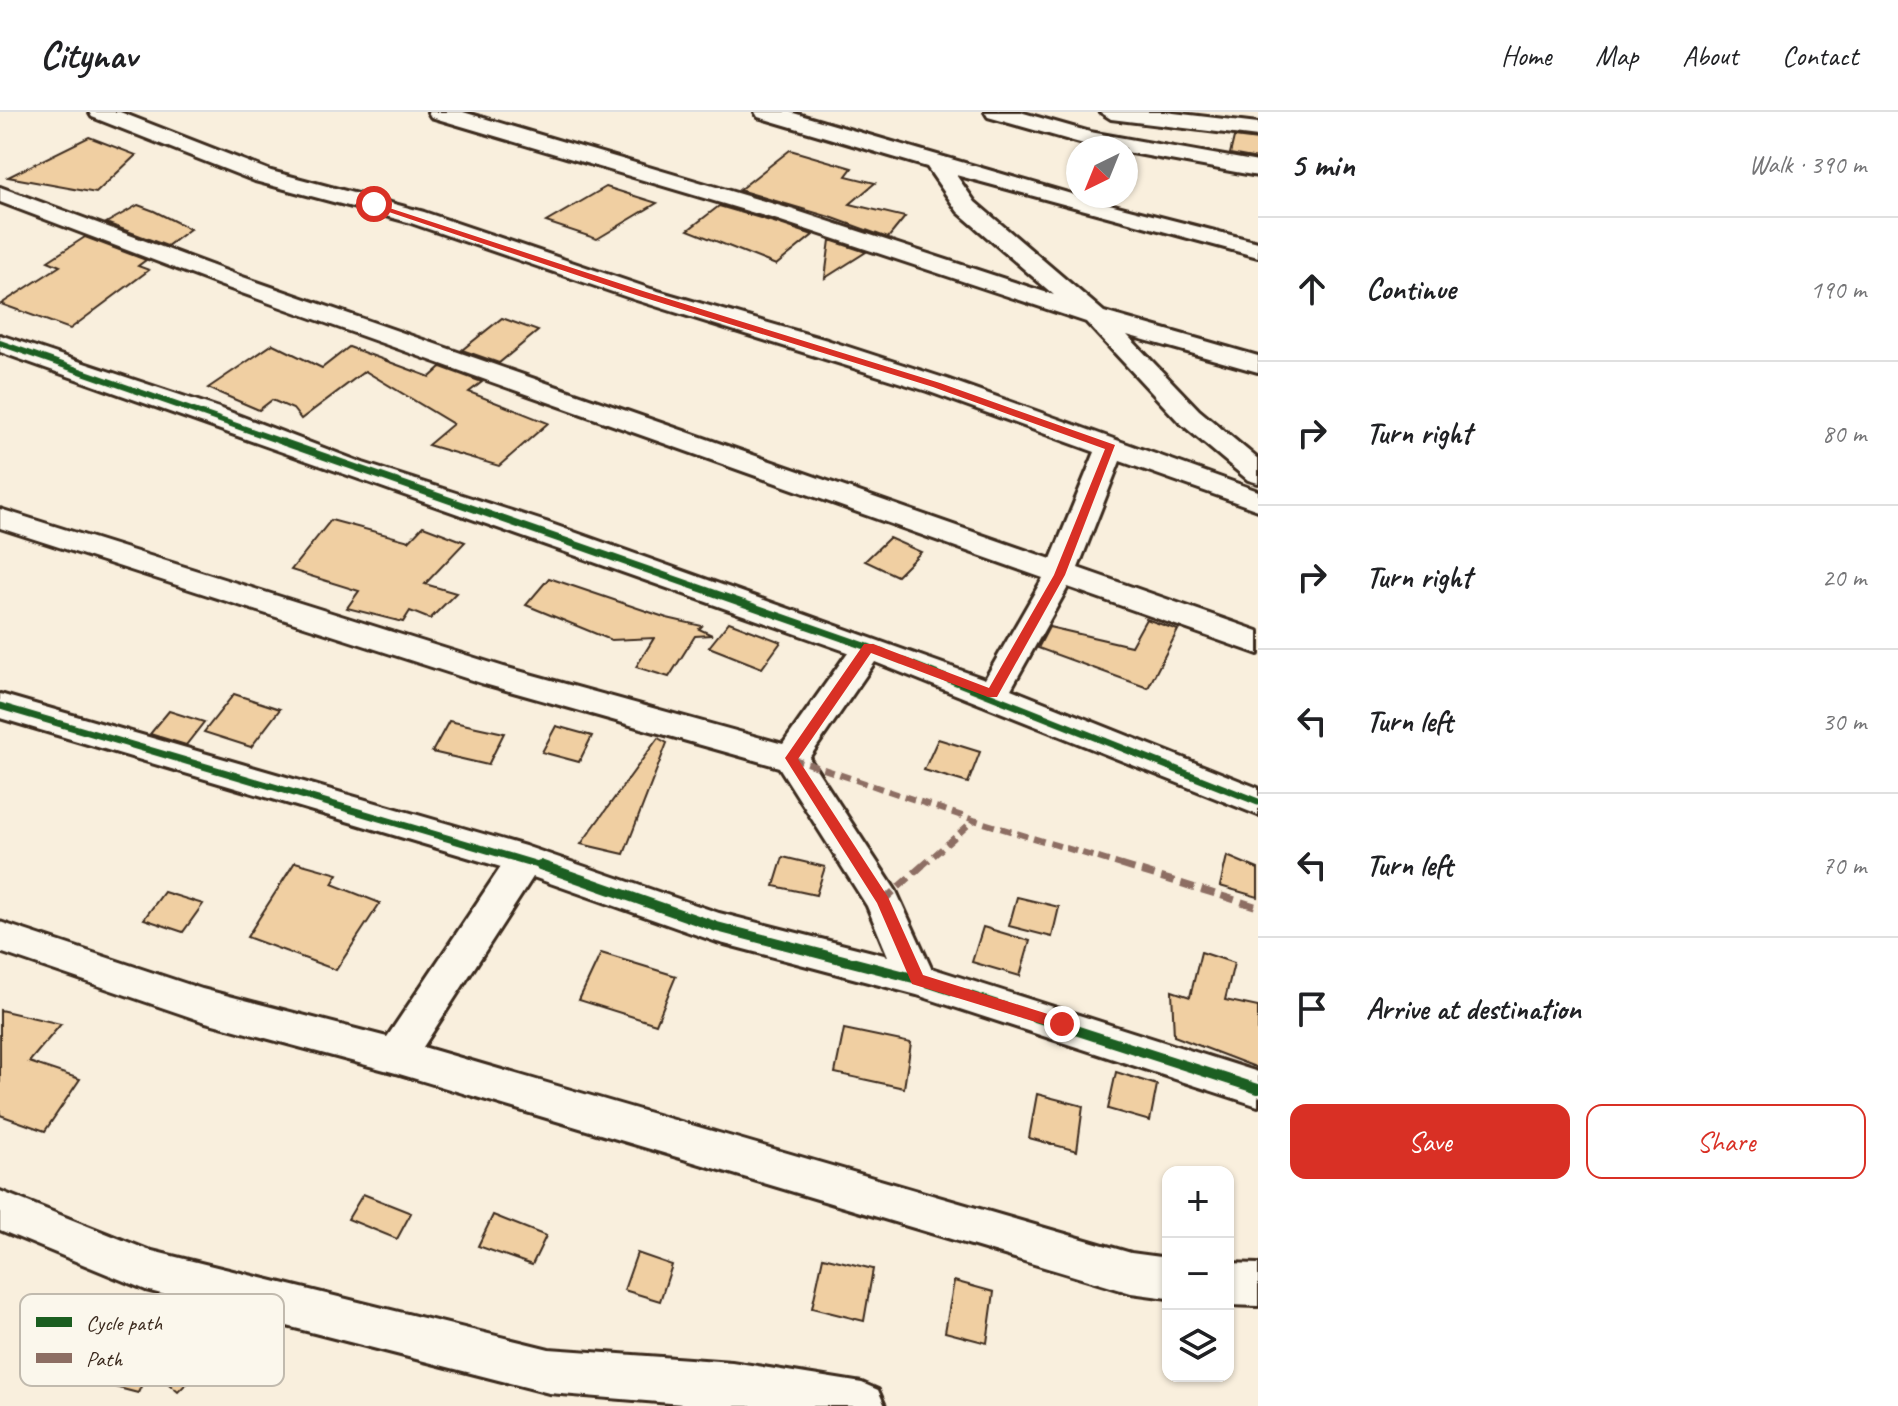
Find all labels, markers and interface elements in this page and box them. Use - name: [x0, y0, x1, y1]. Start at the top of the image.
- text: Citynav: [40, 32, 137, 79]
- text: Home: [1501, 38, 1551, 73]
- text: Map: [1595, 38, 1638, 73]
- text: About: [1682, 38, 1738, 73]
- text: Contact: [1782, 38, 1858, 73]
- north arrow: [1066, 136, 1138, 208]
- text: 5 min: [1290, 143, 1355, 186]
- text: Walk · 390 m: [1749, 148, 1866, 181]
- route start: [356, 186, 392, 222]
- icon: ahead: [1290, 267, 1334, 311]
- text: Continue: [1366, 270, 1456, 308]
- text: 190 m: [1810, 273, 1866, 306]
- icon: right: [1290, 411, 1334, 455]
- text: Turn right: [1366, 414, 1471, 452]
- text: 80 m: [1822, 417, 1866, 450]
- icon: right: [1290, 555, 1334, 599]
- text: Turn right: [1366, 558, 1471, 596]
- text: 20 m: [1822, 561, 1866, 594]
- icon: left: [1290, 699, 1334, 743]
- text: Turn left: [1366, 702, 1453, 740]
- text: 30 m: [1822, 705, 1866, 738]
- icon: left: [1290, 843, 1334, 887]
- text: Turn left: [1366, 846, 1453, 884]
- text: 70 m: [1822, 849, 1866, 882]
- icon: arrive: [1290, 987, 1334, 1031]
- text: Arrive at destination: [1366, 990, 1581, 1028]
- route end: [1044, 1006, 1080, 1042]
- button: Save: [1290, 1104, 1570, 1179]
- button: Share: [1586, 1104, 1866, 1179]
- map controls: [1162, 1166, 1234, 1382]
- button: +: [1162, 1166, 1234, 1238]
- button: −: [1162, 1238, 1234, 1310]
- legend: [20, 1294, 284, 1386]
- text: Cycle path: [86, 1309, 163, 1337]
- button: layers: [1162, 1310, 1234, 1382]
- text: Path: [86, 1345, 123, 1373]

